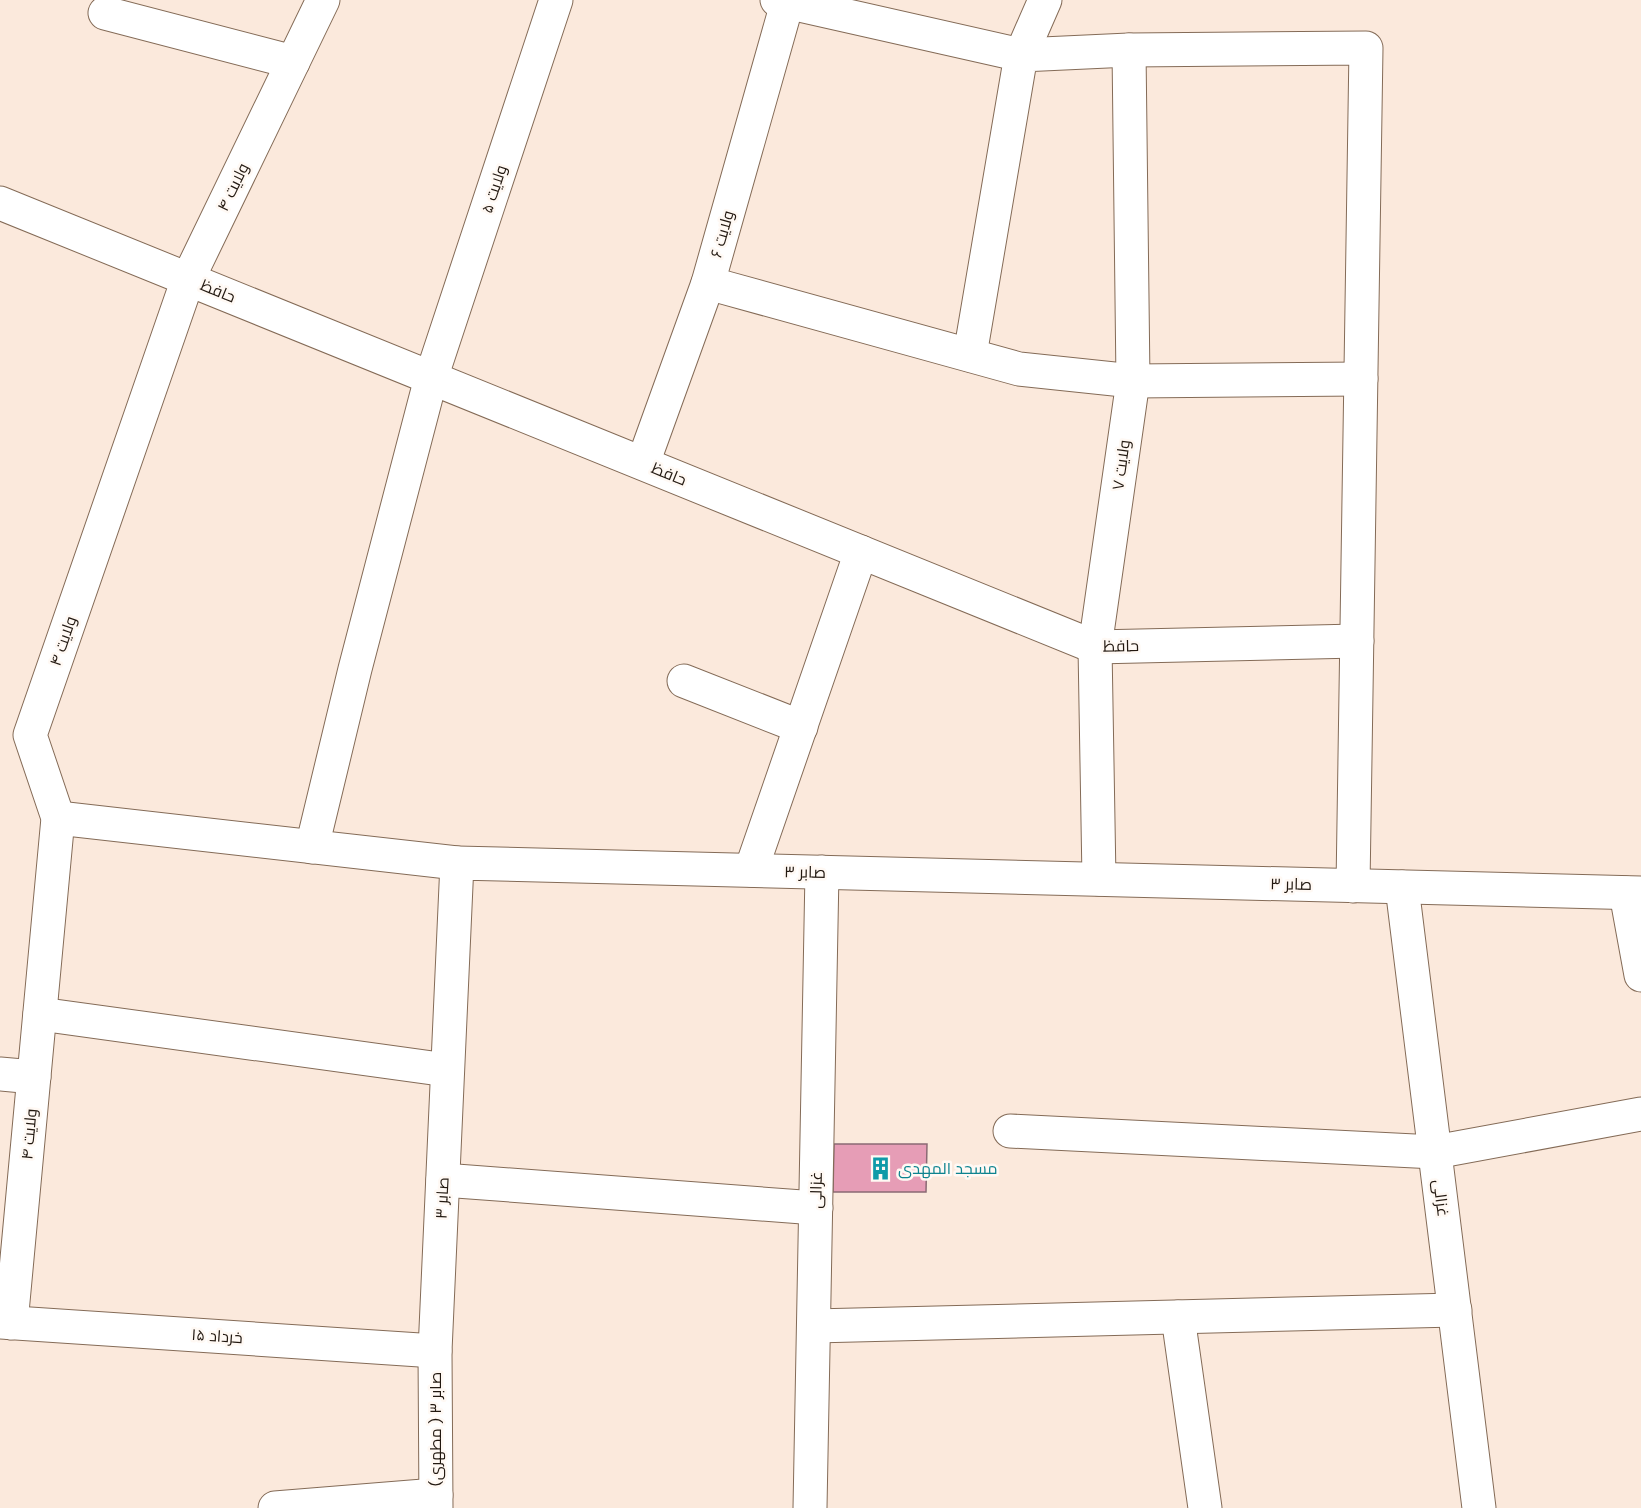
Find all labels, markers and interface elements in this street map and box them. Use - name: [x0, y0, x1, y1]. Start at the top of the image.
- street label: ولایت ۴: [212, 159, 254, 215]
- street label: ولایت ۵: [476, 162, 512, 216]
- street label: ولایت ۶: [705, 208, 739, 260]
- street label: حافظ: [197, 275, 239, 307]
- street label: ولایت ۷: [1107, 438, 1135, 492]
- street label: حافظ: [648, 458, 690, 490]
- street label: ولایت ۴: [45, 613, 81, 669]
- street label: حافظ: [1103, 635, 1139, 657]
- street label: صابر ۳: [784, 861, 826, 883]
- street label: صابر ۳: [1270, 873, 1312, 895]
- street label: ولایت ۴: [16, 1108, 42, 1160]
- building icon: مسجد المهدی: [867, 1155, 893, 1181]
- place label: مسجد المهدی: [898, 1158, 997, 1179]
- street label: غزالی: [805, 1171, 827, 1209]
- street label: صابر ۳: [430, 1176, 454, 1220]
- street label: غزالی: [1428, 1178, 1454, 1218]
- street label: ۱۵ خرداد: [191, 1324, 243, 1348]
- street label: صابر ۳ ( مطهری): [425, 1372, 446, 1486]

